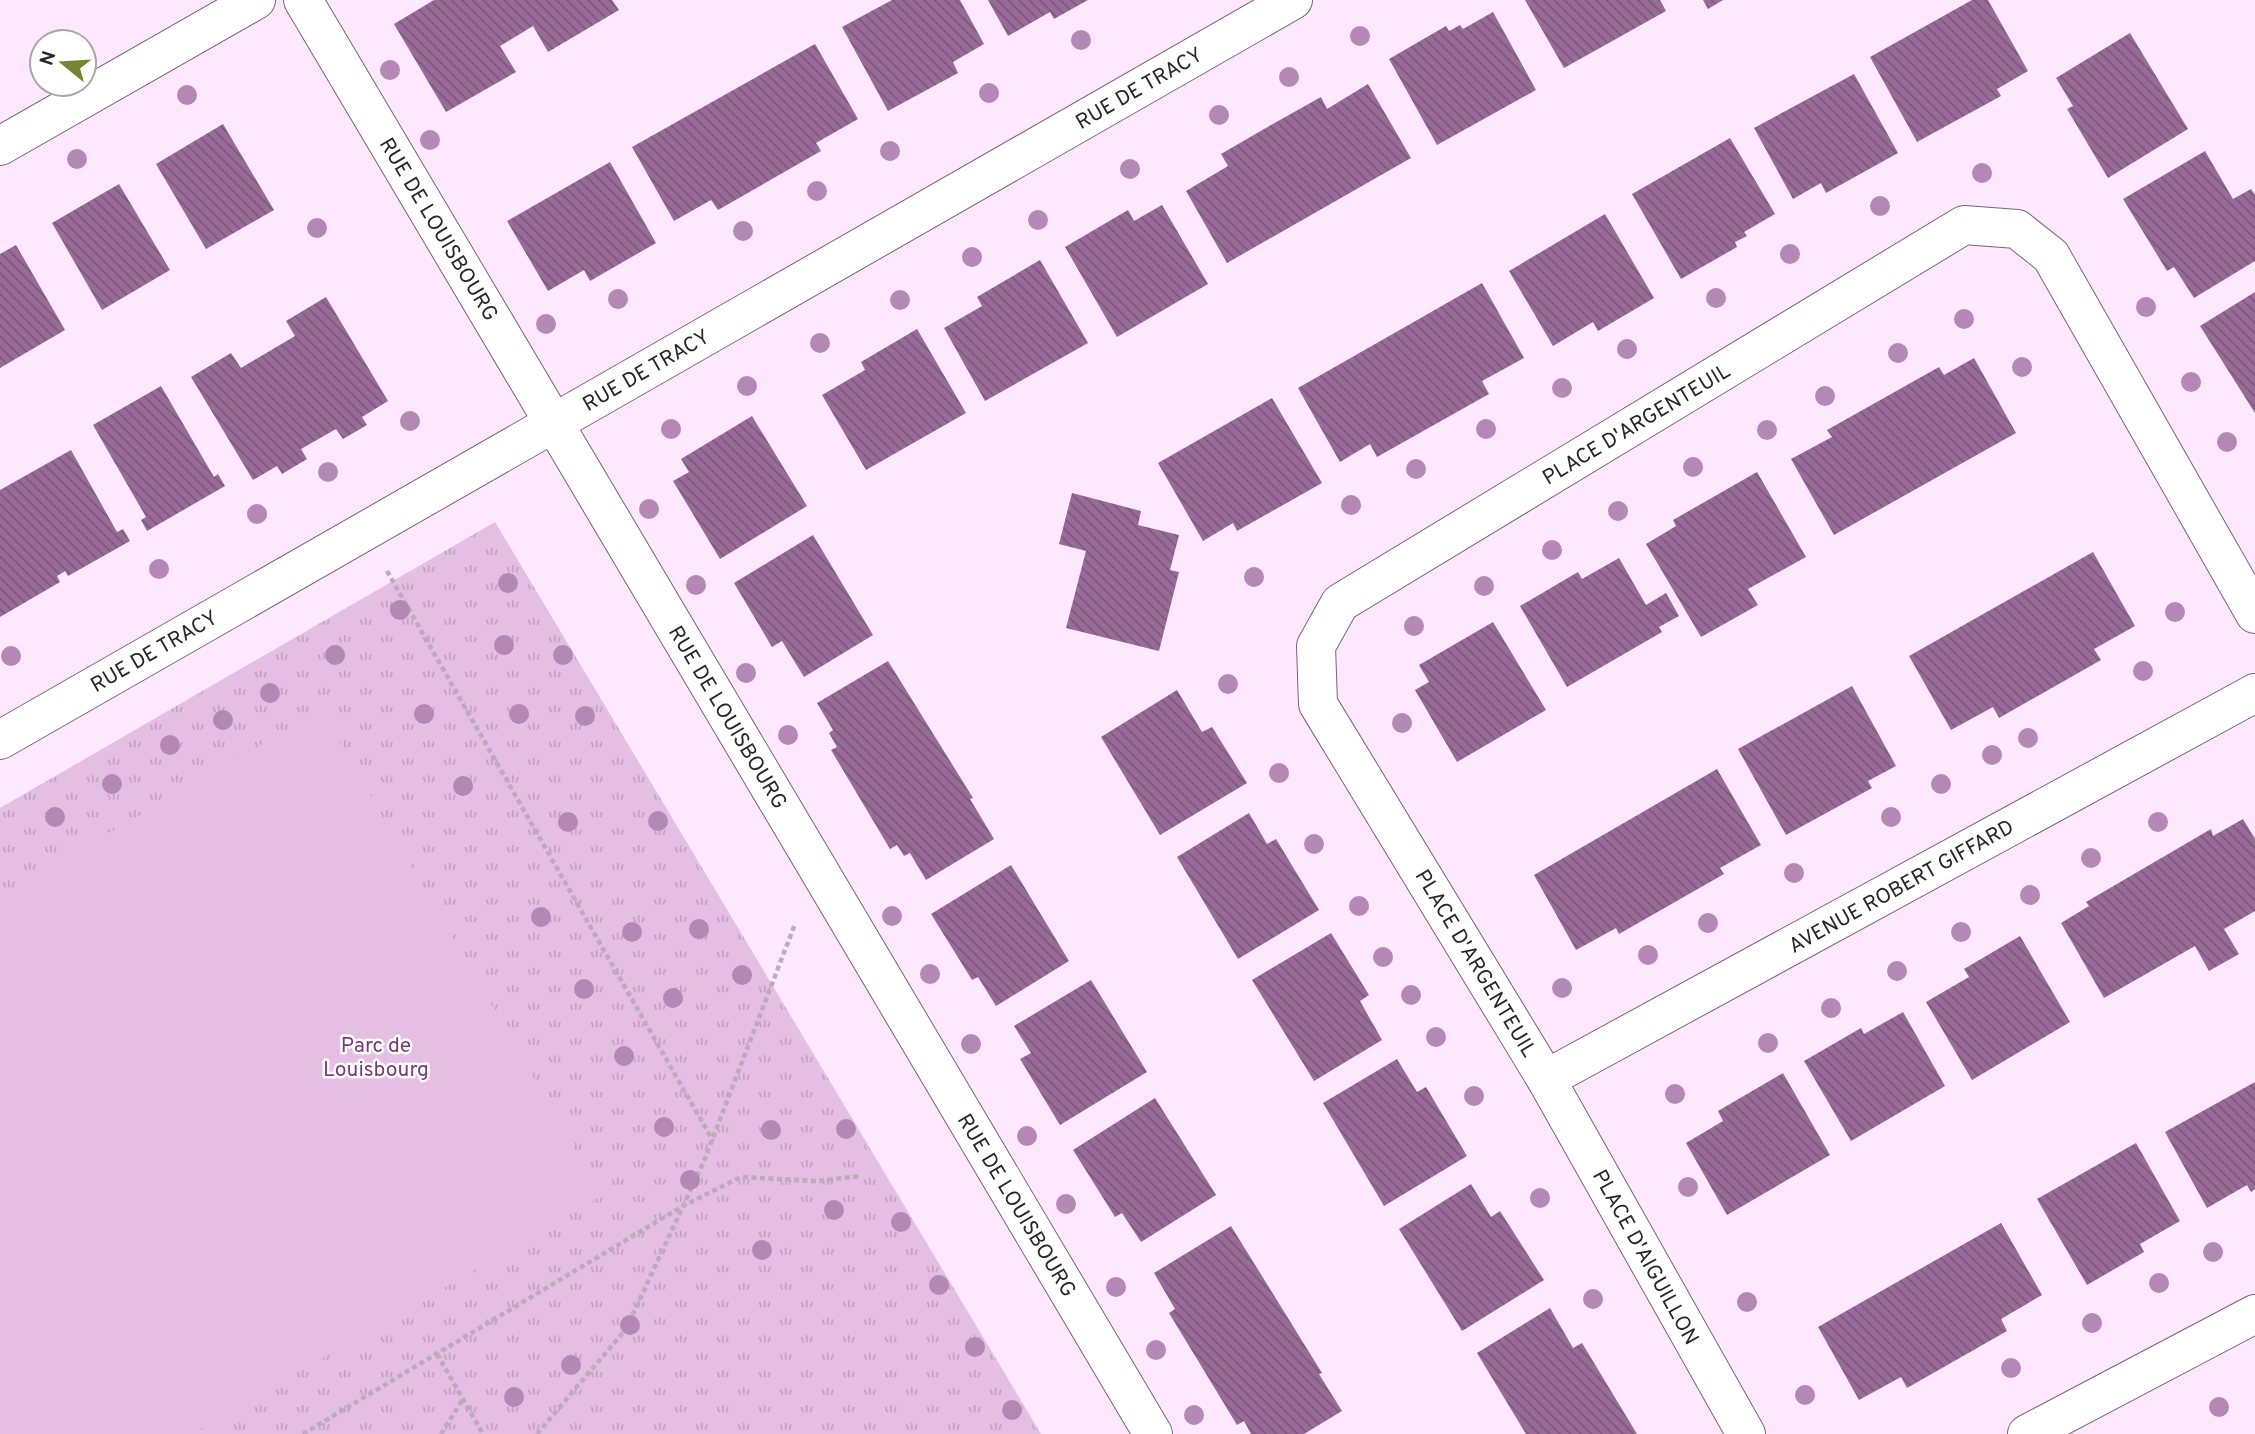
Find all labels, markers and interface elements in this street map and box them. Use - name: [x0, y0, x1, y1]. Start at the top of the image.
- north arrow: [28, 28, 98, 98]
- street label: RUE DE TRACY: [1071, 42, 1208, 137]
- text: N: [35, 48, 62, 69]
- street label: RUE DE LOUISBOURG: [372, 133, 503, 326]
- street label: RUE DE TRACY: [578, 324, 715, 419]
- street label: PLACE D'ARGENTEUIL: [1538, 358, 1736, 492]
- street label: RUE DE TRACY: [86, 605, 223, 700]
- street label: RUE DE LOUISBOURG: [661, 621, 792, 814]
- street label: AVENUE ROBERT GIFFARD: [1784, 814, 2019, 961]
- street label: PLACE D'ARGENTEUIL: [1408, 865, 1542, 1063]
- park label: Parc de Louisbourg: [323, 1033, 429, 1084]
- street label: RUE DE LOUISBOURG: [950, 1109, 1081, 1302]
- street label: PLACE D'AIGUILLON: [1585, 1165, 1704, 1350]

